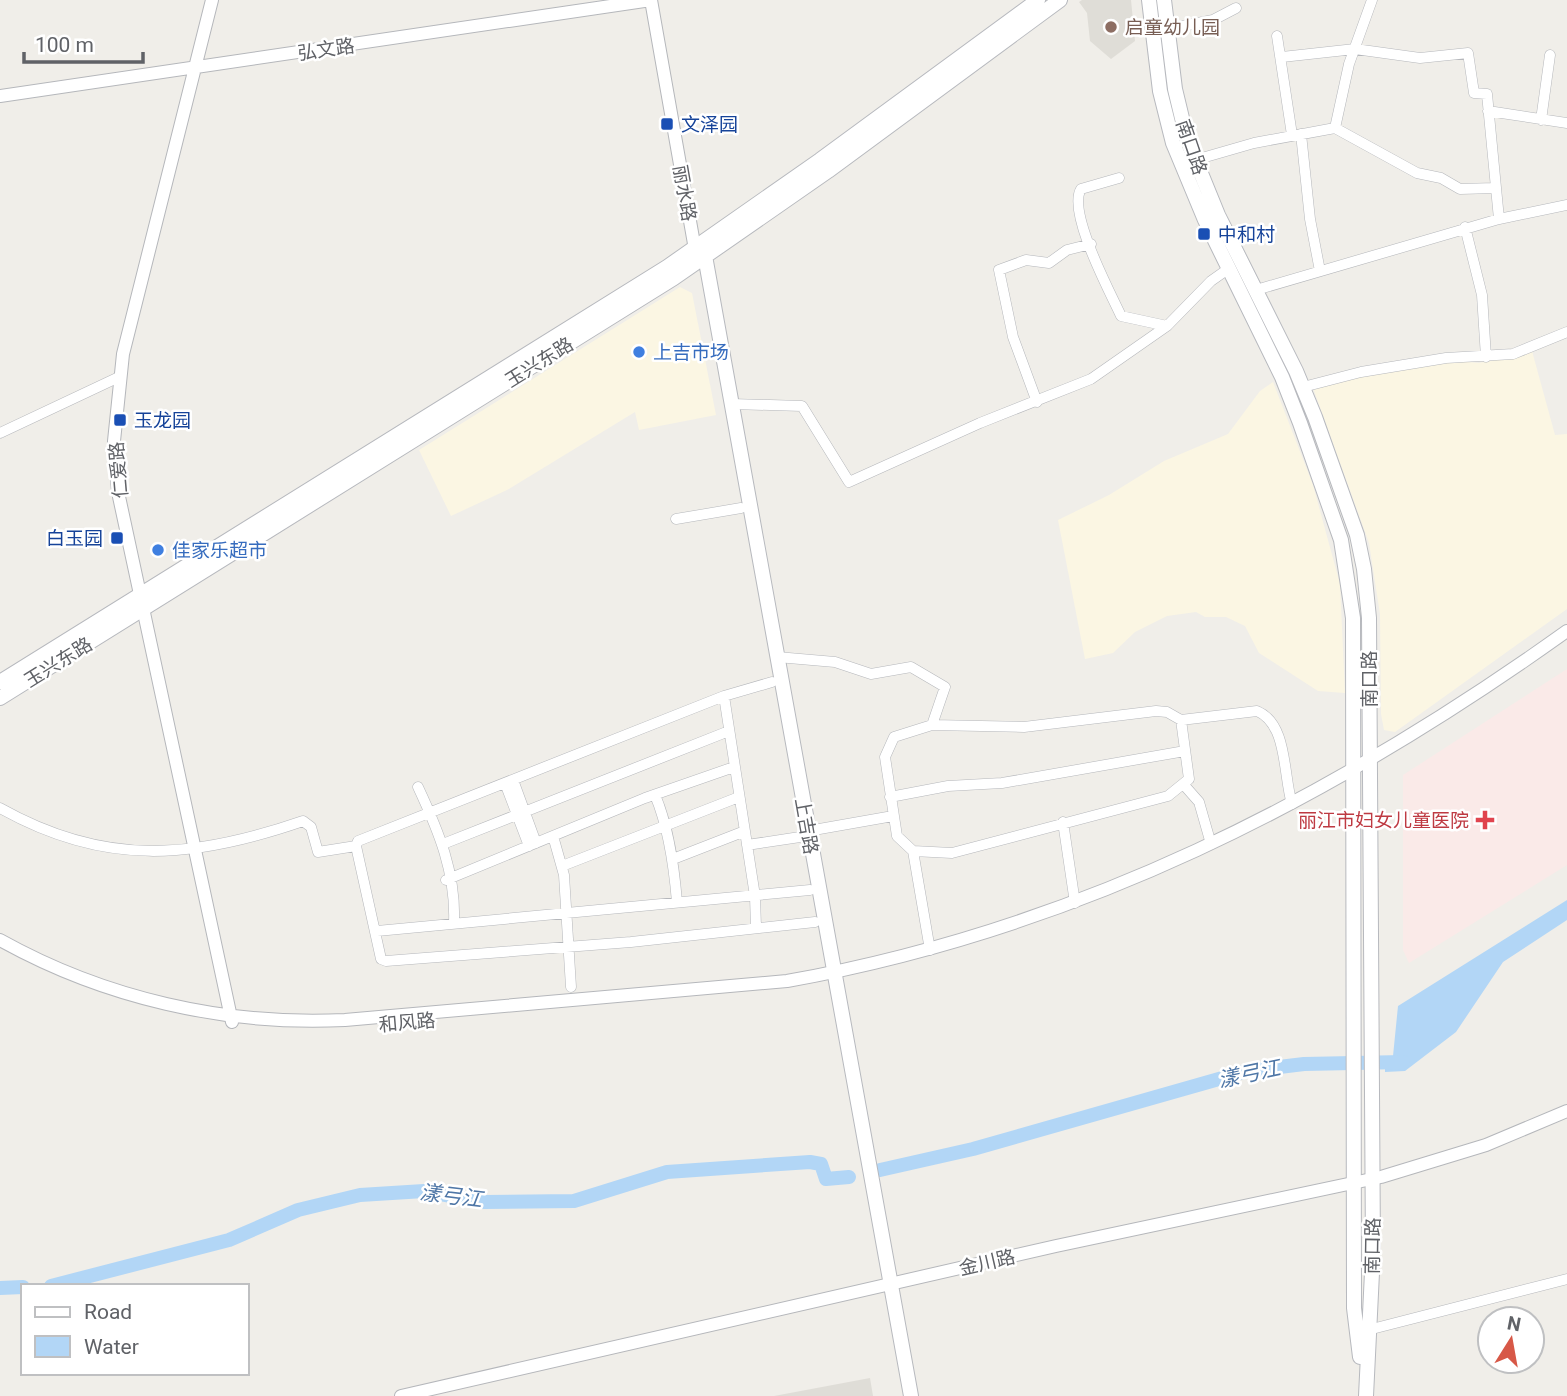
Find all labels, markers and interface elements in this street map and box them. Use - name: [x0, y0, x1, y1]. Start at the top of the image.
- place label: 启童幼儿园: [1125, 16, 1220, 39]
- marker: 启童幼儿园: [1103, 19, 1119, 35]
- scale bar: [24, 21, 144, 65]
- text: 100 m: [35, 33, 94, 57]
- street label: 弘文路: [296, 34, 356, 65]
- place label: 文泽园: [681, 113, 738, 136]
- marker: 文泽园: [659, 116, 675, 132]
- street label: 南口路: [1171, 116, 1212, 178]
- street label: 丽水路: [668, 163, 701, 223]
- place label: 中和村: [1218, 223, 1275, 246]
- marker: 中和村: [1196, 226, 1212, 242]
- street label: 玉兴东路: [501, 333, 578, 392]
- place label: 上吉市场: [653, 341, 729, 364]
- marker: 上吉市场: [631, 344, 647, 360]
- place label: 玉龙园: [134, 409, 191, 432]
- marker: 玉龙园: [112, 412, 128, 428]
- street label: 仁爱路: [105, 441, 132, 499]
- place label: 白玉园: [46, 527, 103, 550]
- marker: 白玉园: [109, 530, 125, 546]
- place label: 佳家乐超市: [172, 539, 267, 562]
- marker: 佳家乐超市: [150, 542, 166, 558]
- street label: 玉兴东路: [20, 633, 97, 692]
- street label: 南口路: [1358, 650, 1381, 708]
- street label: 上吉路: [790, 796, 823, 856]
- place label: 丽江市妇女儿童医院: [1298, 809, 1469, 832]
- marker: 丽江市妇女儿童医院: [1475, 810, 1495, 830]
- street label: 和风路: [378, 1009, 436, 1036]
- water label: 漾弓江: [1216, 1055, 1284, 1092]
- water label: 漾弓江: [418, 1180, 486, 1212]
- street label: 南口路: [1361, 1217, 1384, 1275]
- street label: 金川路: [957, 1245, 1017, 1280]
- legend: [21, 1284, 248, 1375]
- text: Road: [84, 1300, 132, 1324]
- north arrow: [1476, 1305, 1546, 1375]
- text: N: [1505, 1311, 1523, 1336]
- text: Water: [84, 1335, 139, 1359]

